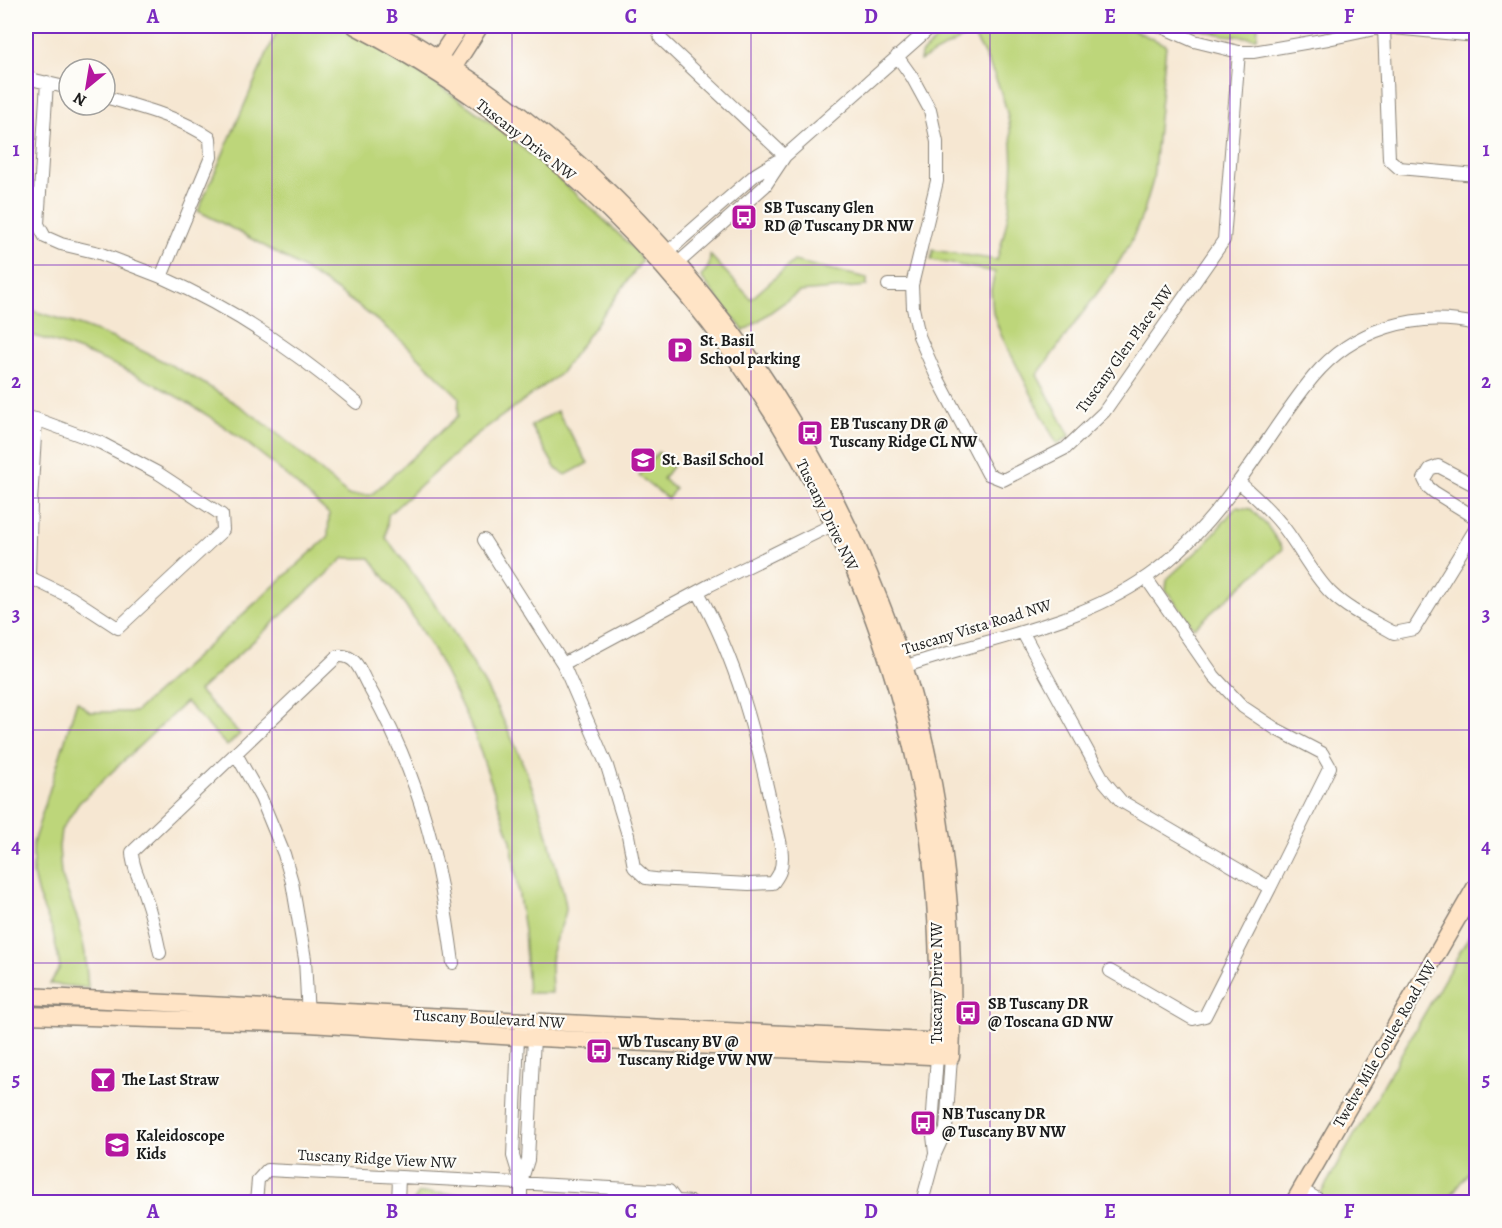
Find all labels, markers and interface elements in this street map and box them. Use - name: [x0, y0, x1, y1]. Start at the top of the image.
- text: A: [146, 3, 160, 30]
- text: B: [386, 3, 398, 30]
- text: C: [625, 3, 637, 30]
- text: D: [864, 3, 878, 30]
- text: E: [1104, 3, 1116, 30]
- text: F: [1344, 3, 1355, 30]
- north arrow: [57, 57, 117, 117]
- text: N: [69, 87, 91, 112]
- street label: Tuscany Drive NW: [471, 94, 581, 186]
- text: 1: [12, 136, 20, 163]
- text: 1: [1482, 136, 1490, 163]
- place label: SB Tuscany Glen RD @ Tuscany DR NW: [764, 197, 914, 237]
- bus stop icon: SB Tuscany Glen RD @ Tuscany DR NW: [729, 202, 759, 232]
- street label: Tuscany Glen Place NW: [1071, 281, 1179, 417]
- place label: St. Basil School parking: [700, 330, 801, 370]
- parking icon: St. Basil School parking: [665, 335, 695, 365]
- text: 2: [11, 368, 21, 395]
- text: 2: [1481, 368, 1491, 395]
- place label: EB Tuscany DR @ Tuscany Ridge CL NW: [830, 413, 978, 453]
- bus stop icon: EB Tuscany DR @ Tuscany Ridge CL NW: [795, 418, 825, 448]
- school or university icon: St. Basil School: [628, 445, 658, 475]
- place label: St. Basil School: [662, 449, 764, 471]
- street label: Tuscany Drive NW: [790, 455, 864, 575]
- street label: Tuscany Vista Road NW: [900, 594, 1054, 660]
- text: 3: [12, 601, 20, 628]
- text: 3: [1482, 601, 1490, 628]
- text: 4: [11, 833, 21, 860]
- text: 4: [1481, 833, 1491, 860]
- street label: Tuscany Drive NW: [926, 922, 948, 1044]
- street label: Twelve Mile Coulee Road NW: [1328, 956, 1442, 1132]
- place label: SB Tuscany DR @ Toscana GD NW: [988, 993, 1114, 1033]
- bus stop icon: SB Tuscany DR @ Toscana GD NW: [953, 998, 983, 1028]
- street label: Tuscany Boulevard NW: [413, 1004, 565, 1034]
- place label: Wb Tuscany BV @ Tuscany Ridge VW NW: [617, 1031, 773, 1071]
- bus stop icon: Wb Tuscany BV @ Tuscany Ridge VW NW: [584, 1036, 614, 1066]
- bar icon: The Last Straw: [88, 1065, 118, 1095]
- text: 5: [12, 1066, 20, 1093]
- text: 5: [1482, 1066, 1490, 1093]
- place label: The Last Straw: [122, 1069, 219, 1091]
- place label: NB Tuscany DR @ Tuscany BV NW: [942, 1103, 1067, 1143]
- bus stop icon: NB Tuscany DR @ Tuscany BV NW: [908, 1108, 938, 1138]
- place label: Kaleidoscope Kids: [136, 1125, 225, 1165]
- school or university icon: Kaleidoscope Kids: [102, 1130, 132, 1160]
- street label: Tuscany Ridge View NW: [297, 1144, 457, 1174]
- text: A: [146, 1198, 160, 1225]
- text: B: [386, 1198, 398, 1225]
- text: C: [625, 1198, 637, 1225]
- text: D: [864, 1198, 878, 1225]
- text: E: [1104, 1198, 1116, 1225]
- text: F: [1344, 1198, 1355, 1225]

